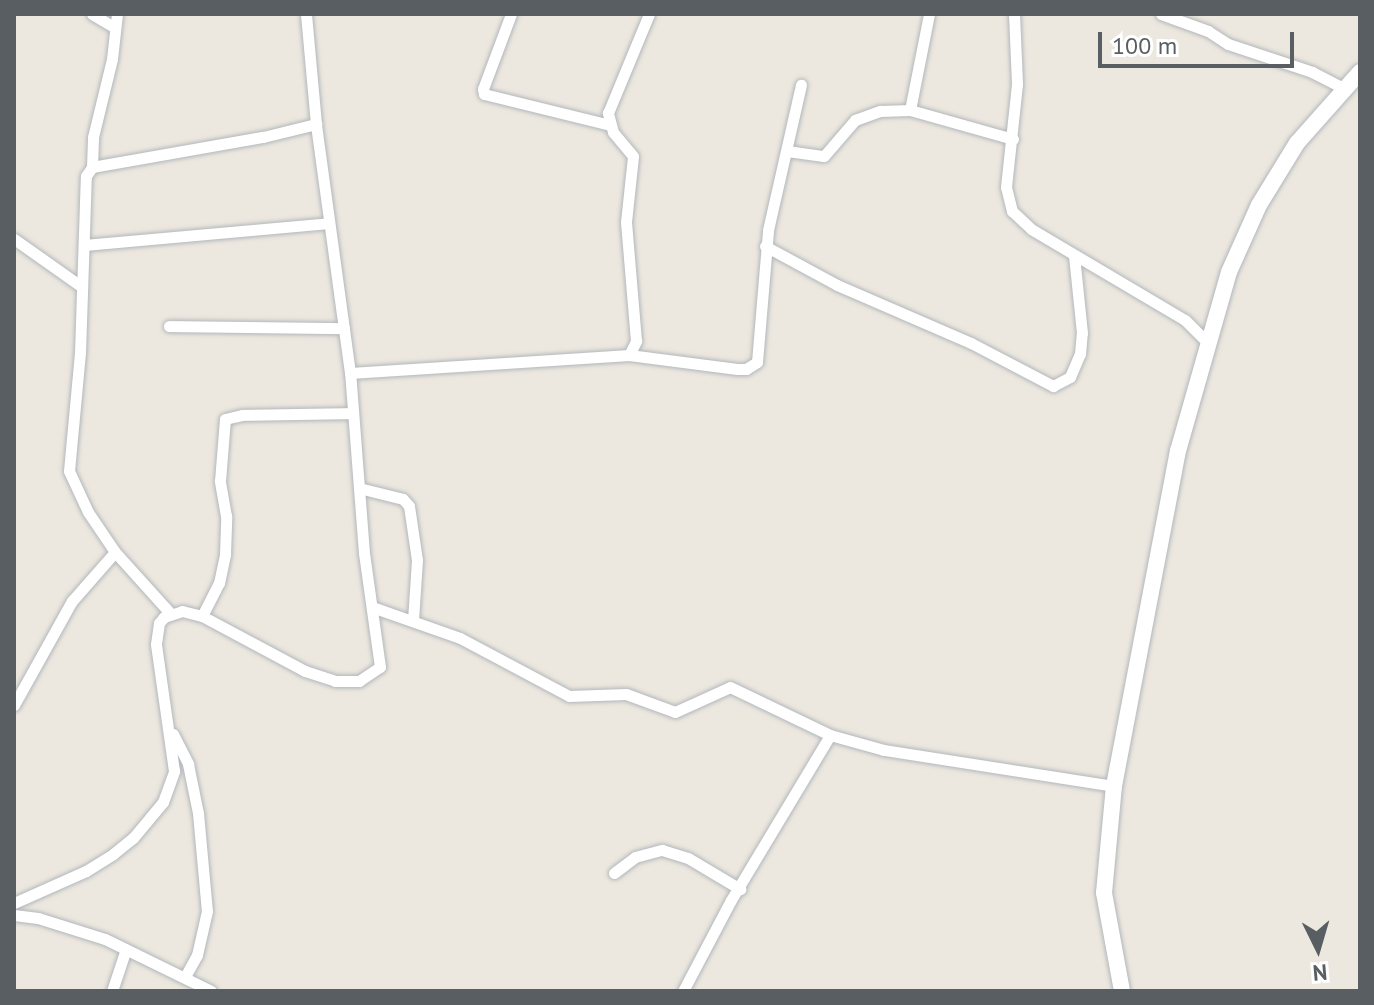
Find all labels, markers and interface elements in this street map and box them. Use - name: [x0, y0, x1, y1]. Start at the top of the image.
- scale bar: [1102, 16, 1298, 66]
- text: 100 m: [1112, 30, 1177, 61]
- north arrow: [1278, 909, 1358, 989]
- text: N: [1312, 958, 1329, 987]

